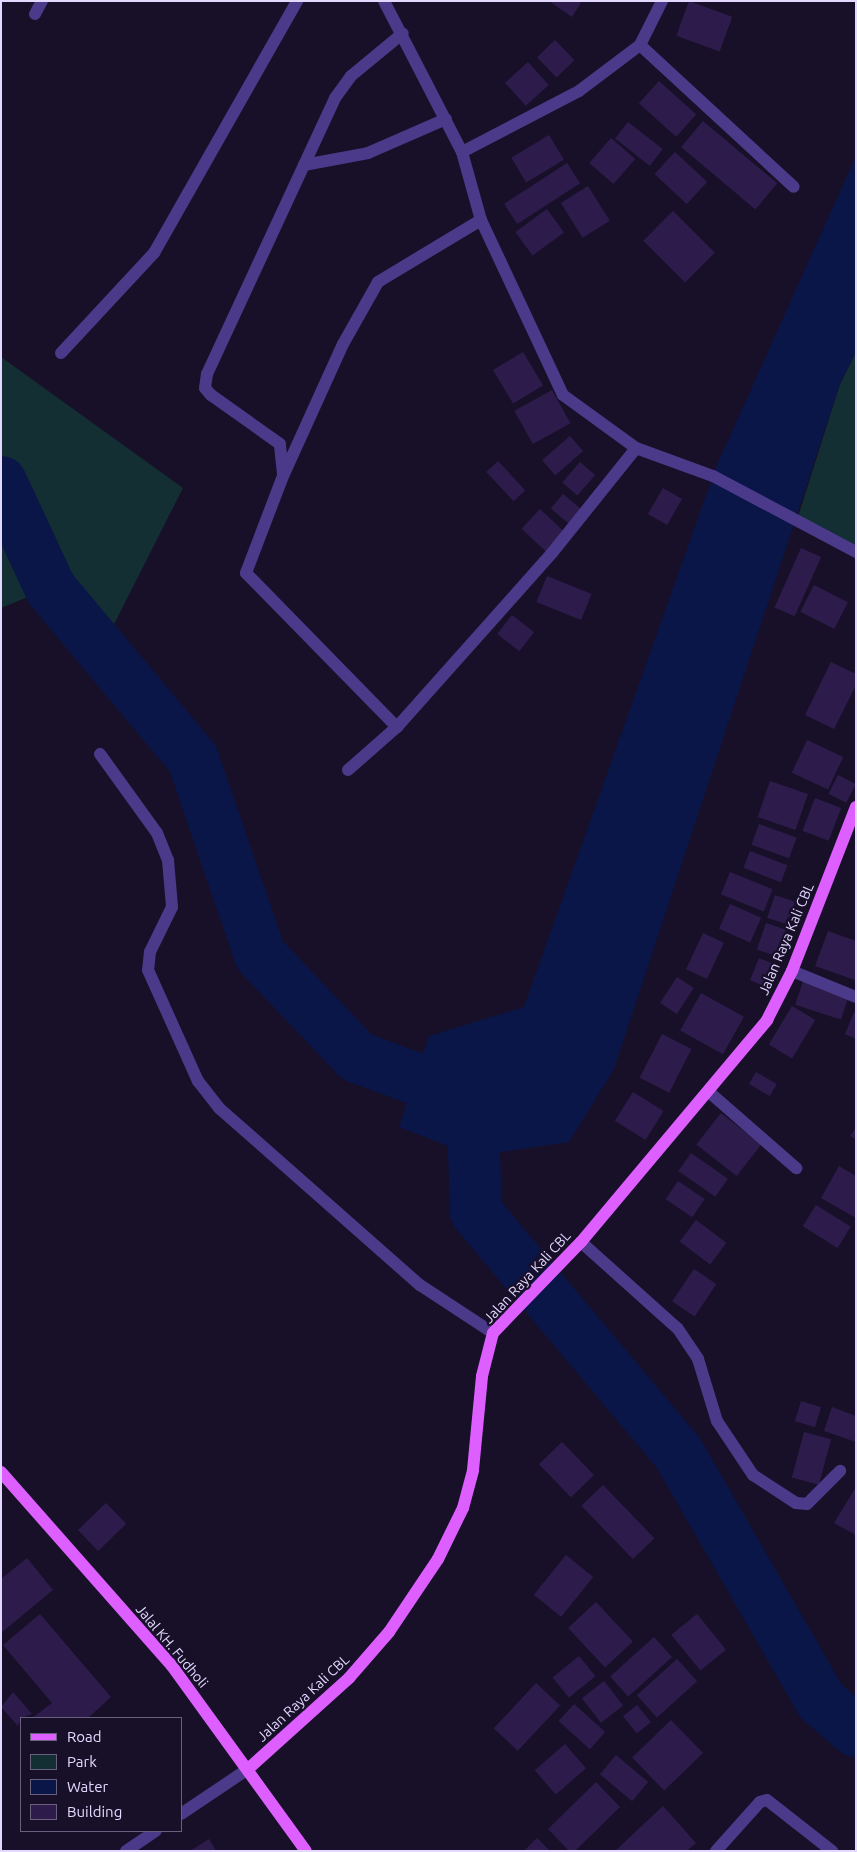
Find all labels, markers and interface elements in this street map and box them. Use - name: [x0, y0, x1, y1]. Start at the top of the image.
- street label: Jalan Raya Kali CBL: [755, 881, 817, 997]
- street label: Jalan Raya Kali CBL: [480, 1227, 574, 1327]
- street label: Jalal KH. Fudholi: [132, 1601, 212, 1691]
- street label: Jalan Raya Kali CBL: [253, 1651, 353, 1745]
- legend: [20, 1717, 182, 1832]
- text: Road: [67, 1728, 102, 1745]
- text: Park: [67, 1753, 97, 1770]
- text: Water: [67, 1778, 108, 1795]
- text: Building: [67, 1803, 122, 1820]

